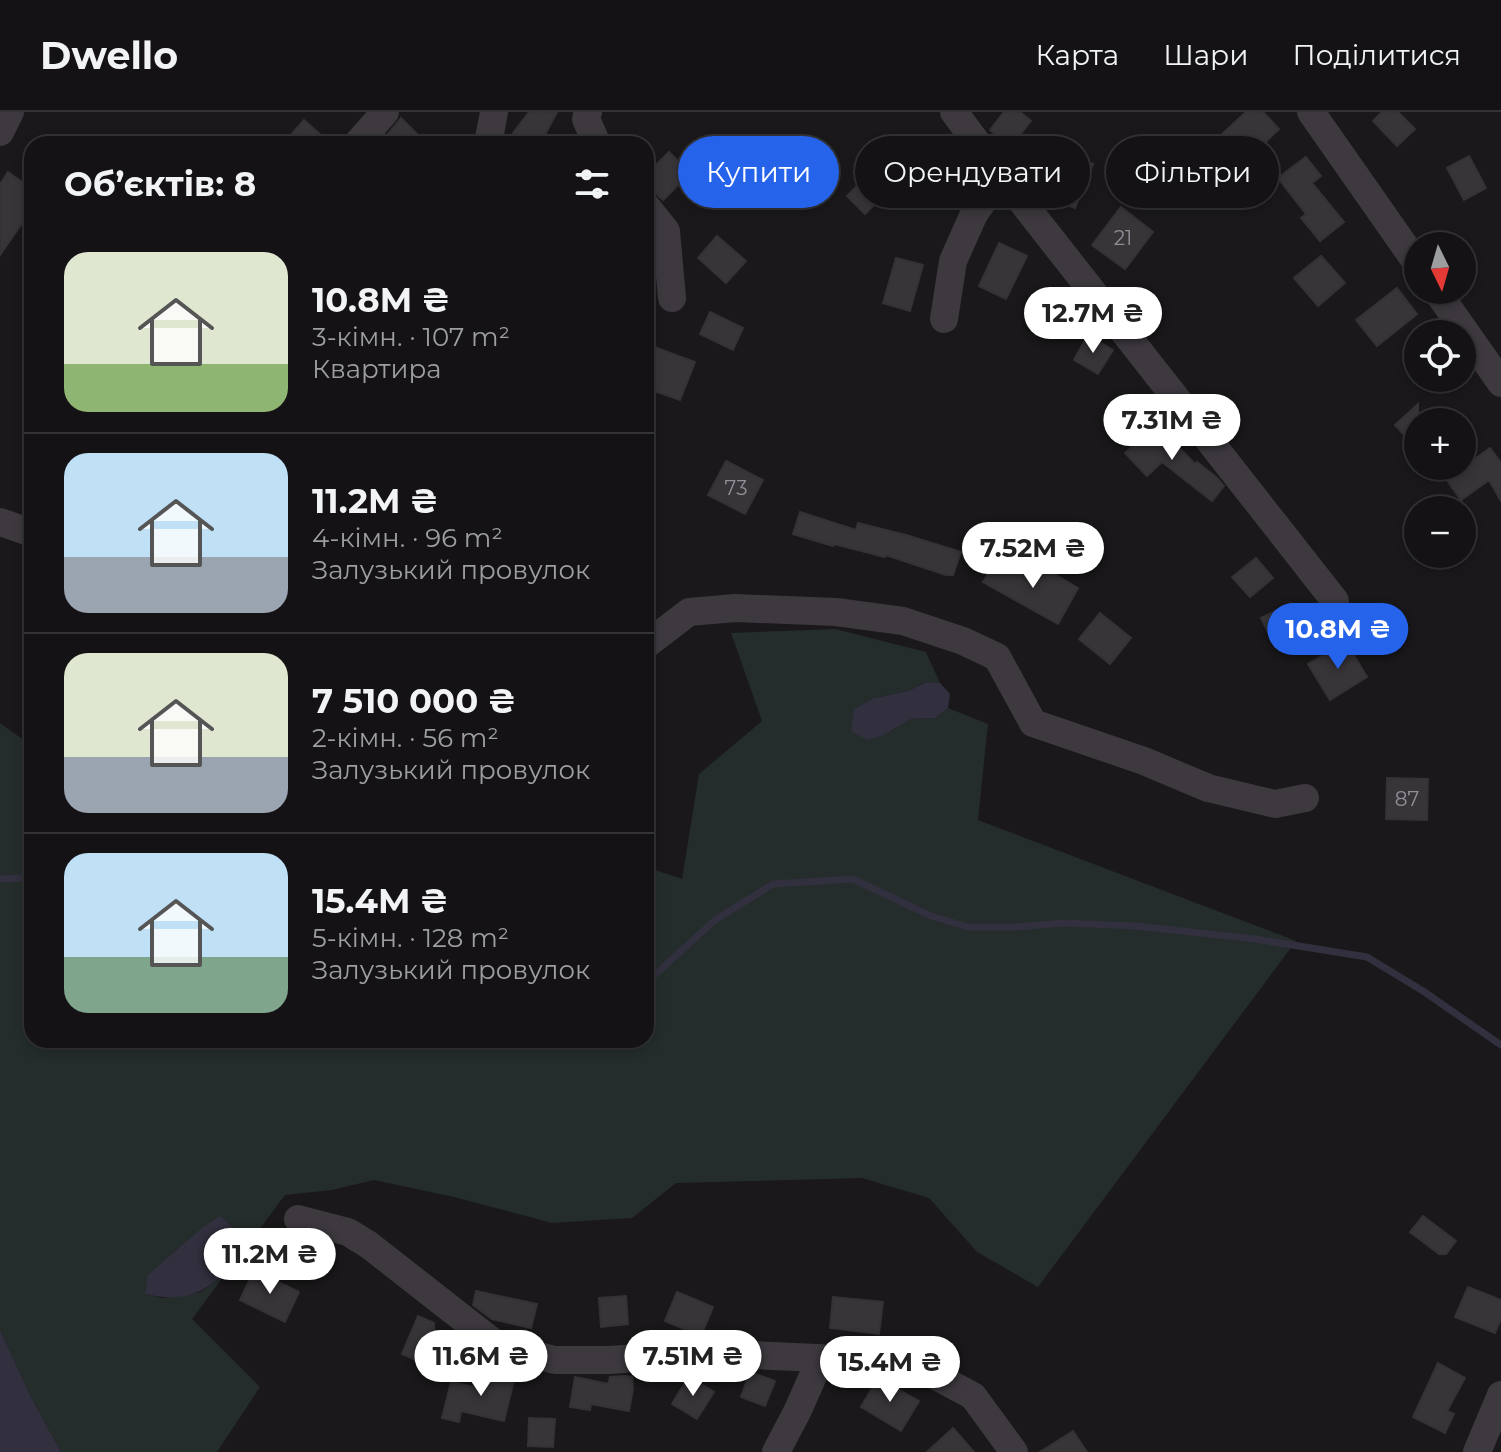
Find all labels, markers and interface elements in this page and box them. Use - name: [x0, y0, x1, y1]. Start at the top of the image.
- text: Dwello: [40, 32, 178, 79]
- text: Карта: [1035, 38, 1119, 72]
- text: Шари: [1163, 38, 1249, 72]
- text: Поділитися: [1293, 38, 1461, 72]
- chip: Купити: [678, 136, 839, 208]
- chip: Орендувати: [855, 136, 1090, 208]
- chip: Фільтри: [1106, 136, 1279, 208]
- icon: filters: [570, 162, 614, 206]
- text: Об’єктів: 8: [64, 163, 256, 205]
- house number: 21: [1114, 226, 1132, 250]
- north arrow: [1404, 232, 1476, 304]
- map controls: [1404, 232, 1476, 568]
- text: 10.8M ₴: [312, 279, 450, 321]
- icon: home: [128, 284, 224, 380]
- pin: 12.7M ₴: [1019, 287, 1167, 355]
- text: 12.7M ₴: [1042, 297, 1144, 329]
- button: locate: [1404, 320, 1476, 392]
- text: 3-кімн. · 107 m²: [312, 321, 510, 353]
- text: Квартира: [312, 353, 441, 385]
- pin: 7.31M ₴: [1098, 394, 1246, 462]
- text: 7.31M ₴: [1121, 404, 1223, 436]
- button: +: [1404, 408, 1476, 480]
- house number: 73: [725, 476, 747, 500]
- text: 11.2M ₴: [312, 480, 438, 522]
- icon: home: [128, 485, 224, 581]
- button: −: [1404, 496, 1476, 568]
- text: 4-кімн. · 96 m²: [312, 522, 503, 554]
- pin: 7.52M ₴: [959, 522, 1107, 590]
- text: 7.52M ₴: [980, 532, 1086, 564]
- text: Залузький провулок: [312, 554, 590, 586]
- pin: 10.8M ₴: [1264, 603, 1412, 671]
- text: 10.8M ₴: [1285, 613, 1391, 645]
- text: 7 510 000 ₴: [312, 680, 516, 722]
- icon: home: [128, 685, 224, 781]
- text: 2-кімн. · 56 m²: [312, 722, 499, 754]
- text: Залузький провулок: [312, 754, 590, 786]
- house number: 87: [1395, 787, 1419, 811]
- text: 15.4M ₴: [312, 880, 448, 922]
- icon: home: [128, 885, 224, 981]
- text: 5-кімн. · 128 m²: [312, 922, 509, 954]
- text: Залузький провулок: [312, 954, 590, 986]
- pin: 11.2M ₴: [196, 1228, 344, 1296]
- text: 11.2M ₴: [222, 1238, 318, 1270]
- pin: 11.6M ₴: [407, 1330, 555, 1398]
- pin: 7.51M ₴: [619, 1330, 767, 1398]
- pin: 15.4M ₴: [816, 1336, 964, 1404]
- text: 11.6M ₴: [432, 1340, 530, 1372]
- text: 7.51M ₴: [643, 1340, 744, 1372]
- text: 15.4M ₴: [838, 1346, 942, 1378]

